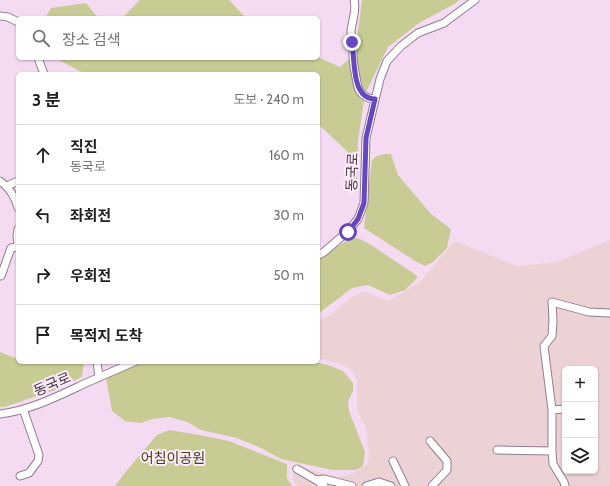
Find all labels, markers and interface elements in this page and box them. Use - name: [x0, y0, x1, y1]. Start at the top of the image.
- search box: [16, 16, 320, 60]
- icon: search: [30, 27, 52, 49]
- text: 장소 검색: [62, 31, 121, 49]
- route end: [343, 33, 361, 51]
- text: 3 분: [32, 90, 61, 110]
- text: 도보 · 240 m: [233, 91, 304, 107]
- text: 직진: [70, 138, 98, 156]
- icon: ahead: [32, 144, 54, 166]
- text: 160 m: [269, 147, 304, 163]
- street label: 동국로: [342, 152, 362, 192]
- text: 동국로: [70, 158, 106, 174]
- icon: left: [32, 204, 54, 226]
- text: 좌회전: [70, 207, 111, 225]
- text: 30 m: [274, 207, 304, 223]
- route start: [339, 223, 357, 241]
- icon: right: [32, 264, 54, 286]
- text: 우회전: [70, 267, 111, 285]
- text: 50 m: [274, 267, 304, 283]
- icon: arrive: [32, 324, 54, 346]
- text: 목적지 도착: [70, 327, 142, 345]
- map controls: [562, 366, 598, 474]
- button: +: [562, 366, 598, 402]
- street label: 동국로: [31, 368, 73, 400]
- button: −: [562, 402, 598, 438]
- button: layers: [562, 438, 598, 474]
- park label: 어침이공원: [141, 449, 205, 467]

